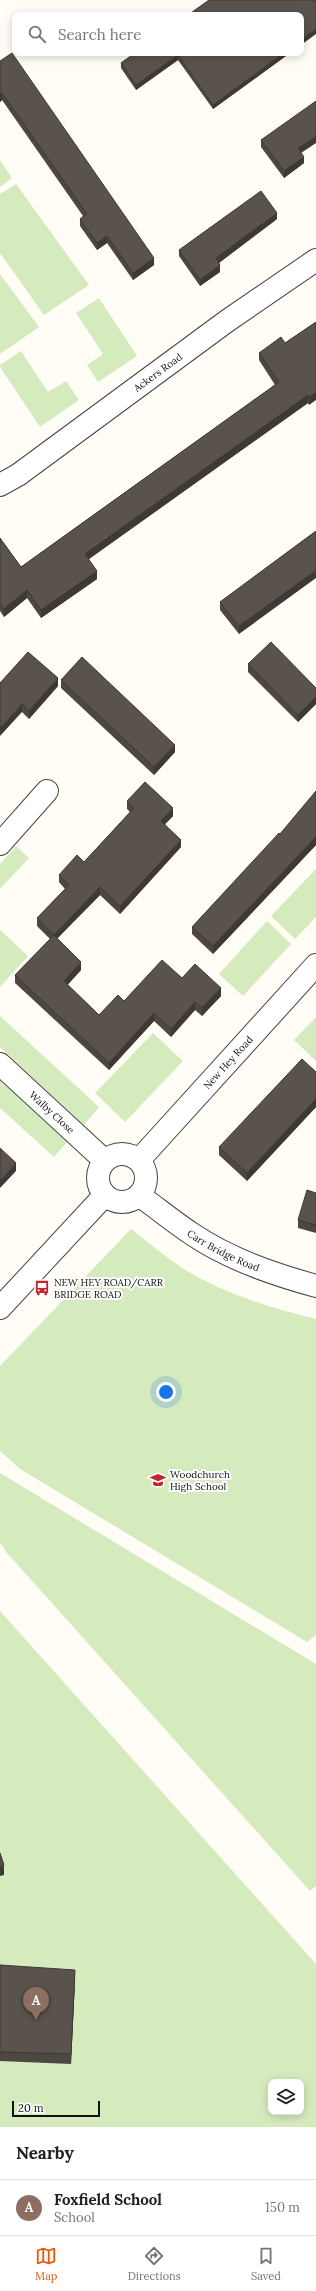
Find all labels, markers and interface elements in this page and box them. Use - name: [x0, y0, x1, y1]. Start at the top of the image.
- search box: [12, 12, 304, 56]
- icon: search: [26, 23, 48, 45]
- text: Search here: [58, 25, 141, 44]
- street label: Ackers Road: [130, 350, 185, 395]
- street label: New Hey Road: [201, 1033, 256, 1092]
- street label: Walby Close: [27, 1088, 78, 1137]
- street label: Carr Bridge Road: [185, 1227, 261, 1274]
- place label: NEW HEY ROAD/CARR BRIDGE ROAD: [54, 1276, 164, 1301]
- bus stop icon: NEW HEY ROAD/CARR BRIDGE ROAD: [33, 1279, 51, 1297]
- your location: [156, 1382, 176, 1402]
- place label: Woodchurch High School: [170, 1468, 230, 1493]
- school or university icon: Woodchurch High School: [149, 1471, 167, 1489]
- pin: A: [23, 1987, 49, 2020]
- map controls: [268, 2079, 304, 2115]
- button: layers: [268, 2079, 304, 2115]
- scale bar: [12, 2099, 100, 2118]
- text: 20 m: [18, 2101, 43, 2115]
- text: Nearby: [16, 2142, 74, 2164]
- text: Foxfield School: [54, 2190, 162, 2209]
- text: A: [25, 2199, 33, 2216]
- text: 150 m: [265, 2199, 300, 2216]
- text: School: [54, 2209, 95, 2226]
- tab: Map: [35, 2245, 57, 2283]
- tab: Directions: [128, 2245, 181, 2283]
- tab: Saved: [251, 2245, 281, 2283]

